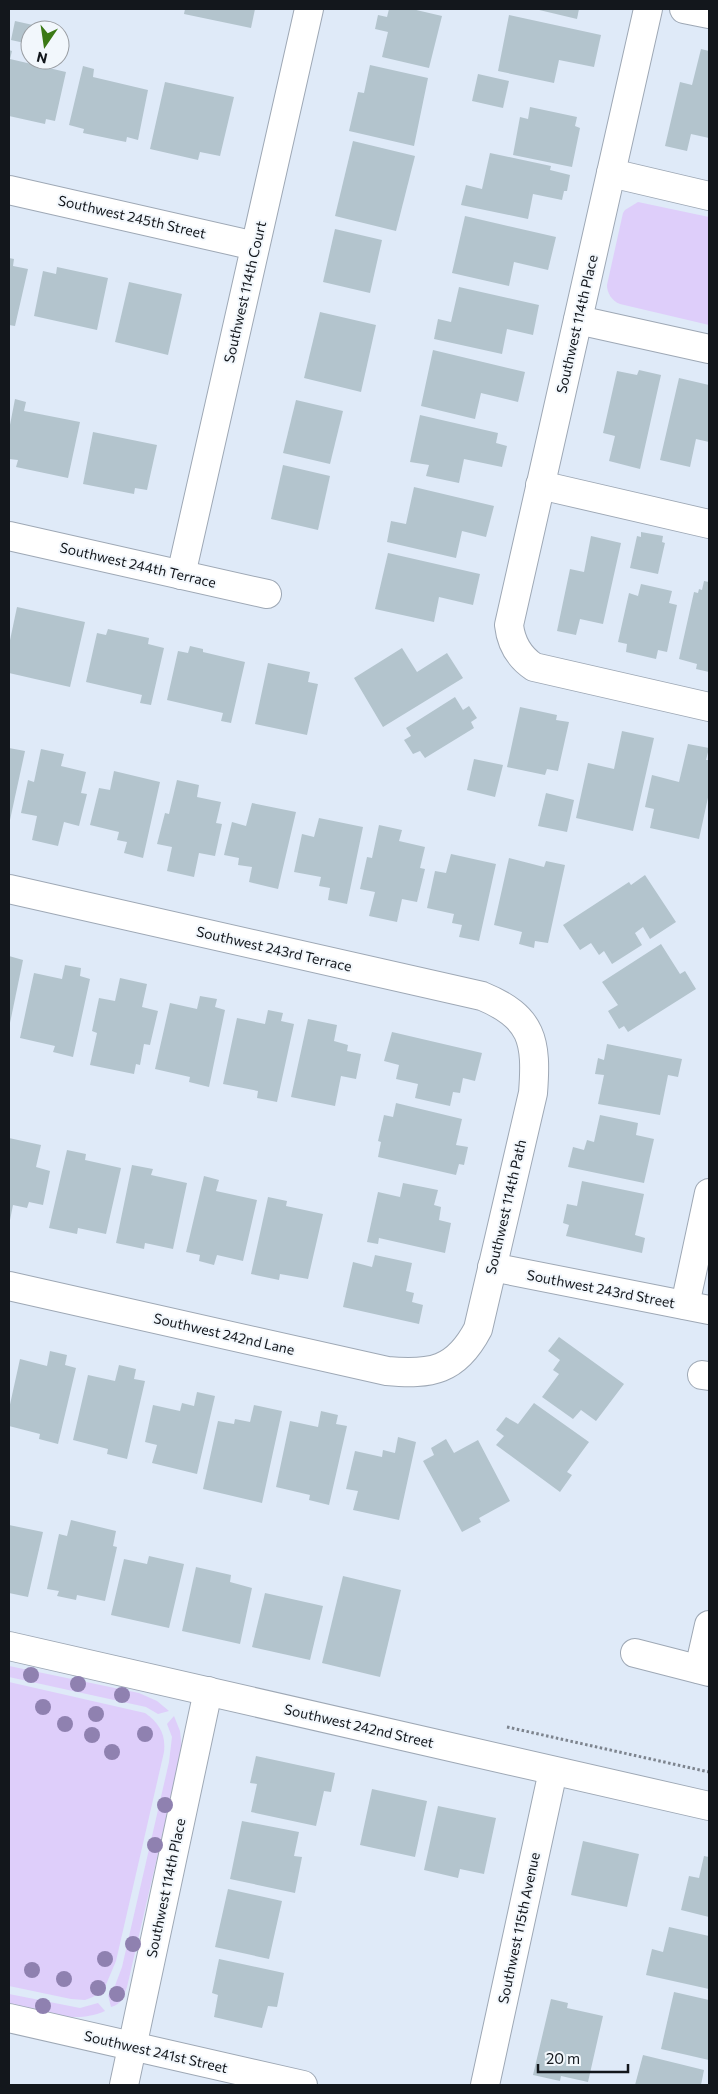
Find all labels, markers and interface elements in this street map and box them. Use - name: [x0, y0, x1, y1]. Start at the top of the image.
- north arrow: [20, 20, 70, 70]
- text: N: [35, 49, 49, 68]
- street label: Southwest 245th Street: [57, 191, 208, 242]
- street label: Southwest 114th Court: [220, 219, 269, 364]
- street label: Southwest 114th Place: [552, 253, 601, 395]
- street label: Southwest 244th Terrace: [58, 538, 218, 591]
- street label: Southwest 243rd Terrace: [195, 922, 354, 975]
- street label: Southwest 114th Path: [482, 1138, 529, 1276]
- street label: Southwest 243rd Street: [526, 1266, 677, 1311]
- street label: Southwest 242nd Lane: [152, 1309, 296, 1358]
- street label: Southwest 242nd Street: [283, 1700, 436, 1751]
- street label: Southwest 114th Place: [142, 1817, 189, 1959]
- street label: Southwest 115th Avenue: [494, 1851, 543, 2005]
- street label: Southwest 241st Street: [83, 2027, 230, 2076]
- scale bar: [538, 2042, 628, 2074]
- text: 20 m: [546, 2049, 580, 2067]

